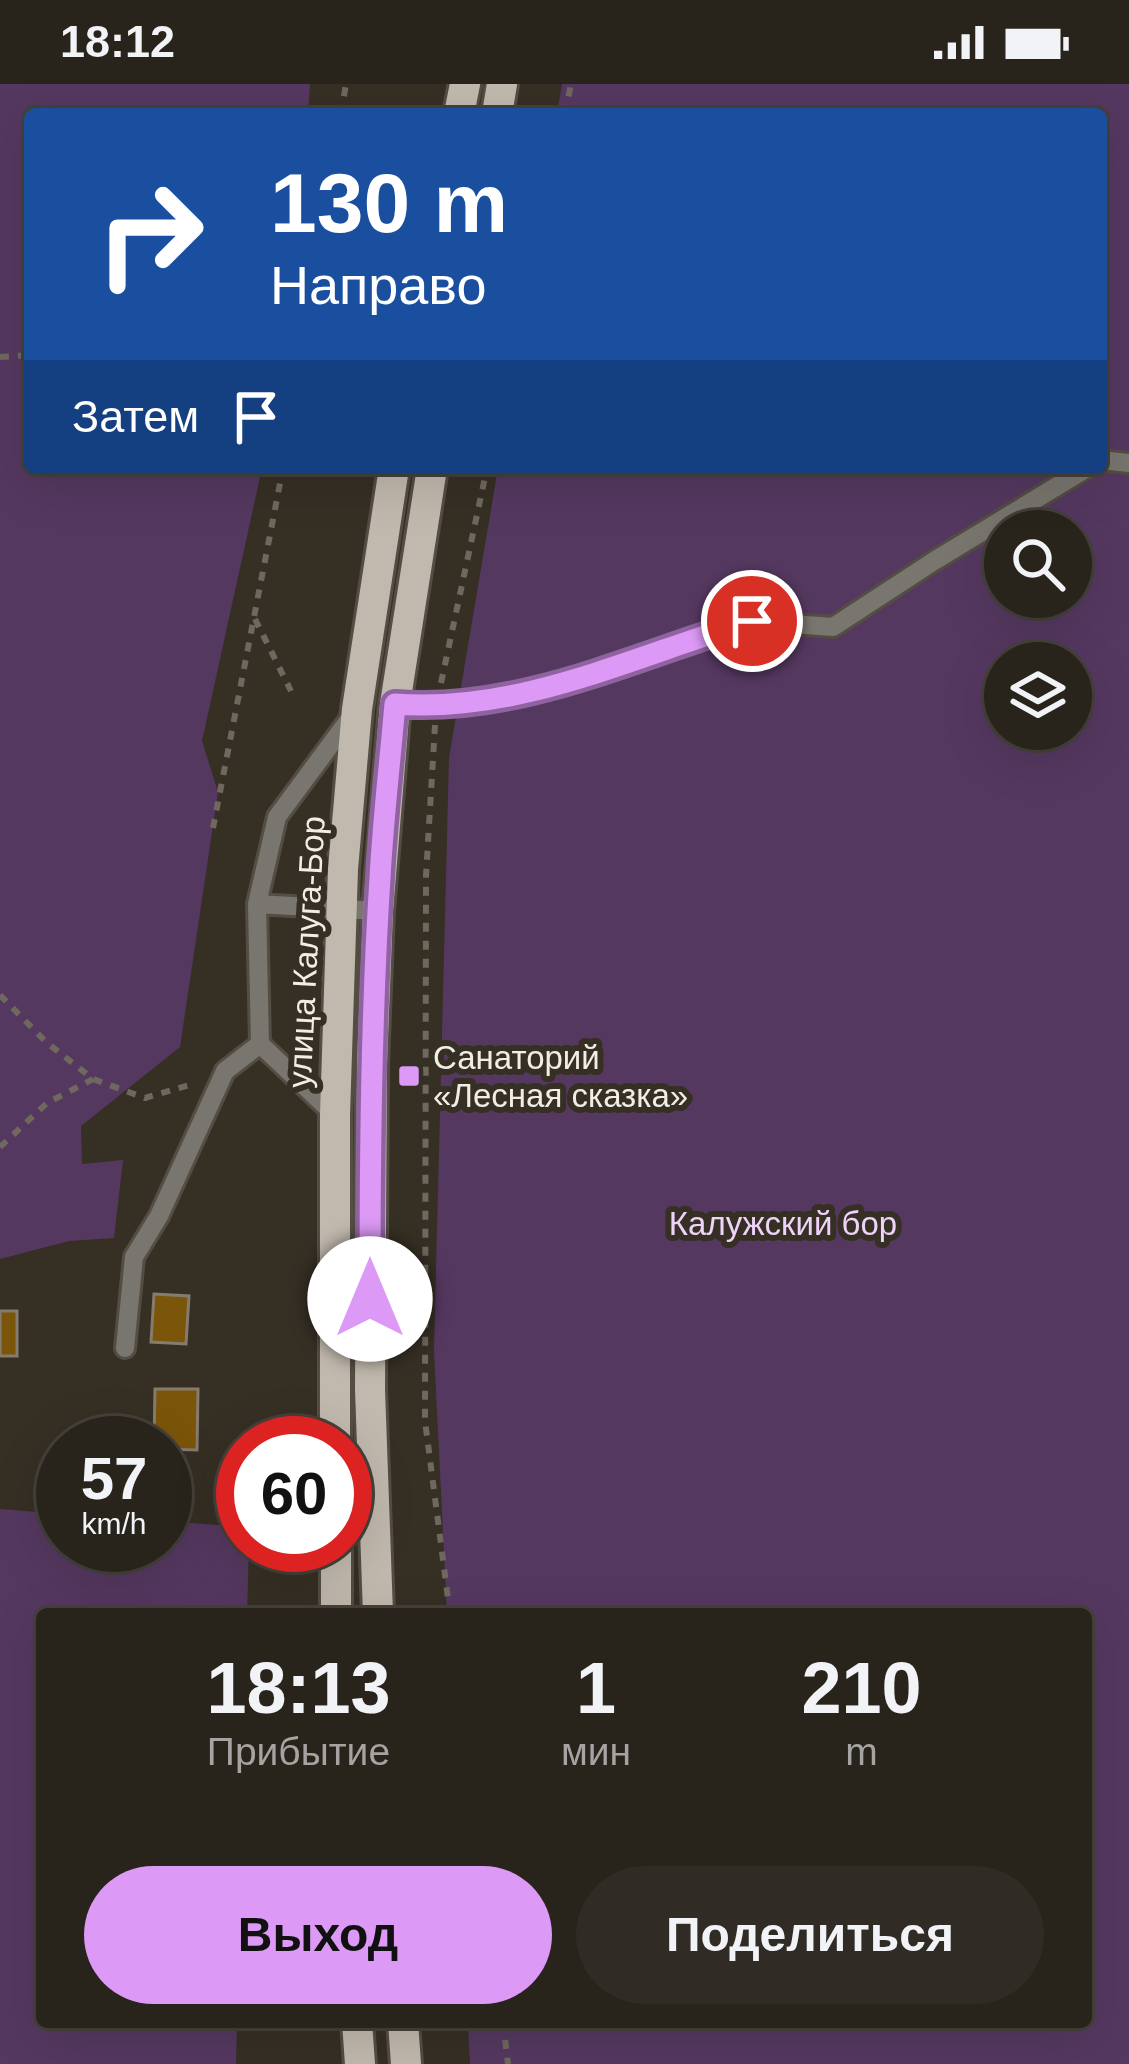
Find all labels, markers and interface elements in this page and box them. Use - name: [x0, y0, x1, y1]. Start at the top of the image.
- text: 18:12: [60, 16, 175, 67]
- icon: right: [72, 156, 228, 312]
- text: 130 m: [270, 156, 508, 250]
- text: Направо: [270, 255, 486, 315]
- icon: arrive: [223, 384, 289, 450]
- text: Затем: [72, 391, 199, 442]
- map controls: [984, 510, 1092, 750]
- button: search: [984, 510, 1092, 618]
- pin: [701, 570, 803, 672]
- icon: arrive: [719, 588, 785, 654]
- button: layers: [984, 642, 1092, 750]
- street label: улица Калуга-Бор: [280, 815, 332, 1089]
- place label: Санаторий «Лесная сказка»: [433, 1039, 688, 1114]
- marker: Санаторий «Лесная сказка»: [396, 1063, 422, 1089]
- park label: Калужский бор: [669, 1205, 897, 1242]
- position arrow: [307, 1236, 433, 1362]
- speed limit sign: 60: [216, 1416, 372, 1572]
- text: 57: [81, 1445, 147, 1512]
- text: km/h: [81, 1507, 147, 1540]
- text: 18:13: [206, 1648, 391, 1728]
- text: 1: [576, 1648, 616, 1728]
- text: 210: [801, 1648, 922, 1728]
- text: Прибытие: [207, 1730, 390, 1773]
- text: мин: [561, 1730, 631, 1773]
- text: m: [845, 1730, 878, 1773]
- button: Выход: [84, 1866, 552, 2004]
- button: Поделиться: [576, 1866, 1044, 2004]

